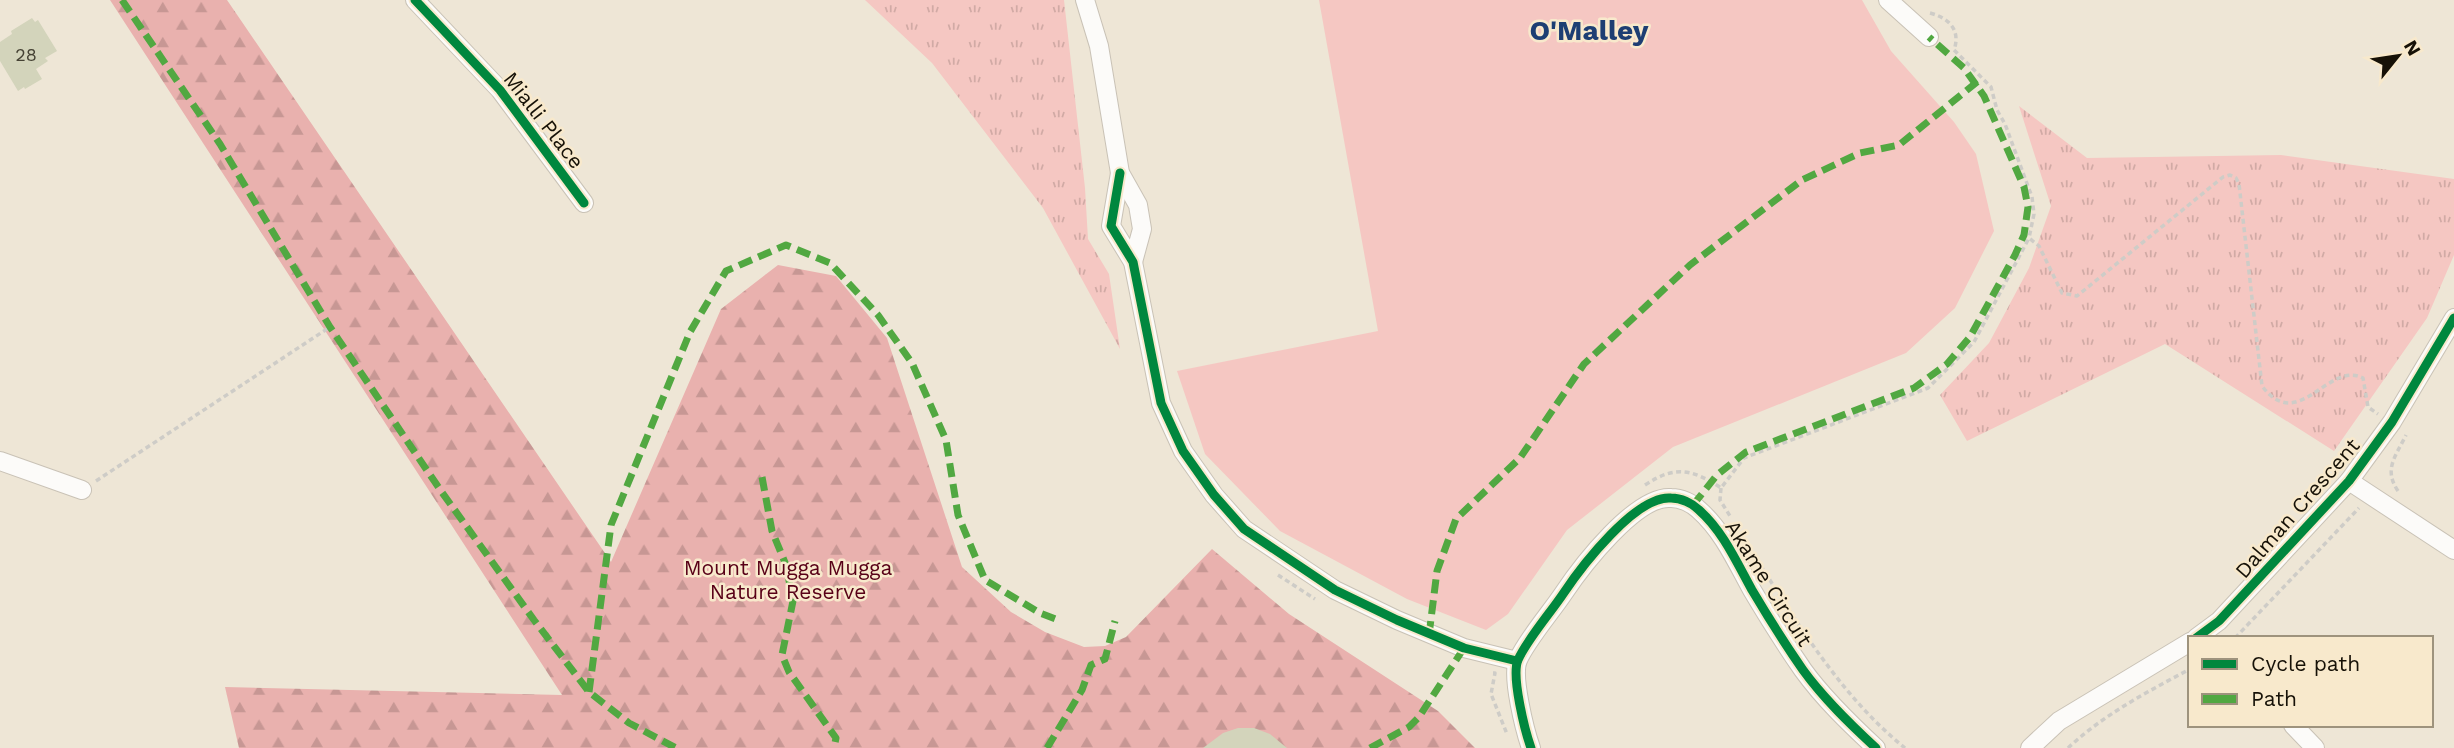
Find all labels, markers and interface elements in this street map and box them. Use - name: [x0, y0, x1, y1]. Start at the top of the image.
- district label: O'Malley: [1529, 14, 1649, 47]
- north arrow: [2363, 21, 2433, 91]
- text: N: [2399, 36, 2426, 60]
- house number: 28: [15, 44, 37, 65]
- street label: Mialli Place: [498, 67, 590, 173]
- street label: Dalman Crescent: [2230, 433, 2365, 583]
- street label: Akame Circuit: [1720, 515, 1818, 651]
- park label: Mount Mugga Mugga Nature Reserve: [684, 555, 892, 604]
- legend: [2188, 636, 2433, 727]
- text: Cycle path: [2251, 651, 2360, 676]
- text: Path: [2251, 686, 2297, 711]

